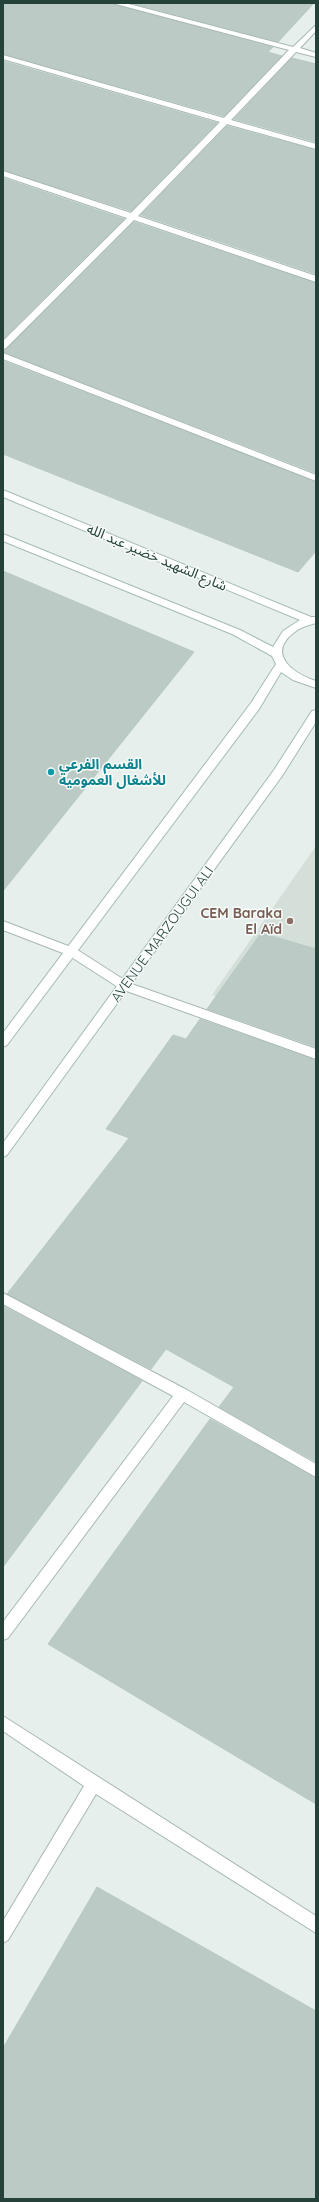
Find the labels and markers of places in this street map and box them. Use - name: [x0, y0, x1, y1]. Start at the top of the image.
- place label: القسم الفرعي للأشغال العمومية: [59, 755, 166, 789]
- marker: القسم الفرعي للأشغال العمومية: [46, 767, 56, 777]
- place label: CEM Baraka El Aïd: [200, 904, 282, 938]
- marker: CEM Baraka El Aïd: [285, 916, 295, 926]

